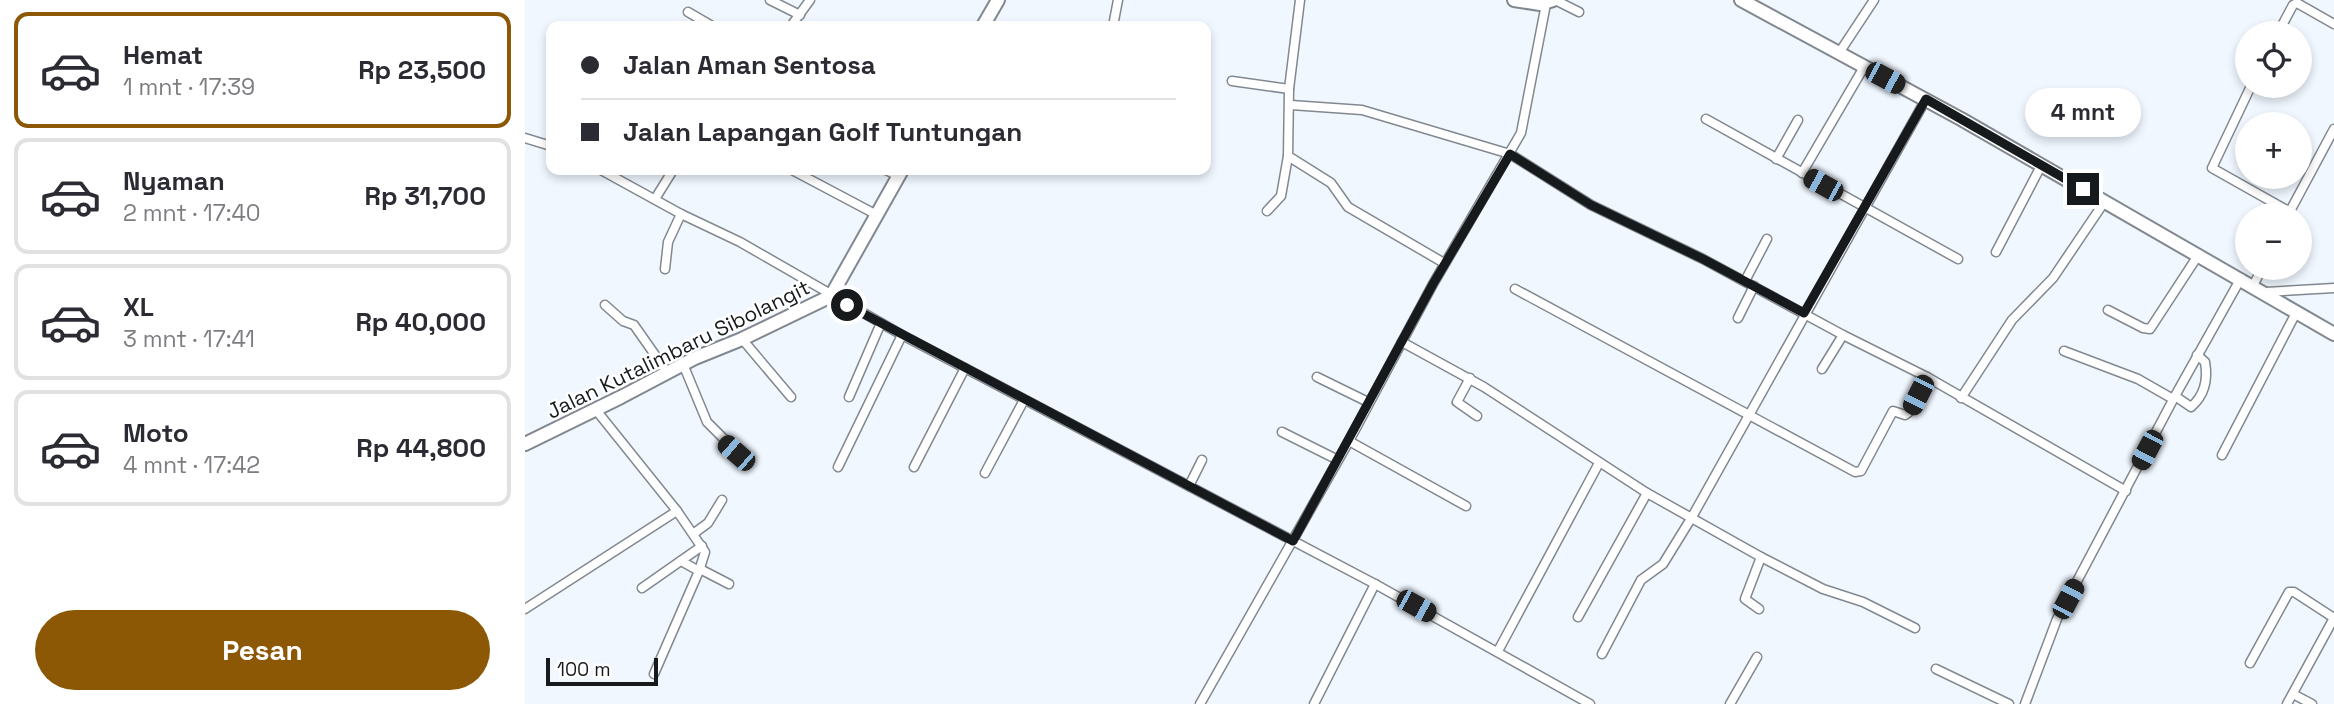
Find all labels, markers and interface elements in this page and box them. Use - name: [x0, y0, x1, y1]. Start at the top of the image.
- map controls: [2235, 21, 2312, 280]
- button: locate: [2235, 21, 2312, 98]
- text: Hemat: [123, 38, 203, 72]
- icon: car: [39, 39, 102, 102]
- text: Jalan Aman Sentosa: [623, 48, 876, 82]
- text: Rp 23,500: [358, 53, 486, 87]
- car: [1862, 59, 1909, 97]
- text: 1 mnt · 17:39: [123, 72, 255, 102]
- callout: 4 mnt: [2025, 88, 2141, 136]
- text: 4 mnt: [2051, 97, 2115, 127]
- button: +: [2235, 112, 2312, 189]
- text: Jalan Lapangan Golf Tuntungan: [623, 115, 1022, 149]
- text: Nyaman: [123, 164, 225, 198]
- icon: car: [39, 165, 102, 228]
- car: [1800, 166, 1847, 204]
- route end: [2067, 173, 2099, 205]
- text: Rp 31,700: [365, 179, 486, 213]
- text: 2 mnt · 17:40: [123, 198, 261, 228]
- button: −: [2235, 203, 2312, 280]
- street label: Jalan Kutalimbaru Sibolangit: [542, 273, 814, 425]
- route start: [831, 289, 863, 321]
- text: XL: [123, 290, 154, 324]
- icon: car: [39, 291, 102, 354]
- text: Rp 40,000: [355, 305, 486, 339]
- text: 3 mnt · 17:41: [123, 324, 255, 354]
- car: [1900, 372, 1937, 418]
- text: Moto: [123, 416, 189, 450]
- icon: car: [39, 417, 102, 480]
- car: [2128, 427, 2167, 473]
- text: Rp 44,800: [356, 431, 486, 465]
- car: [714, 431, 759, 475]
- text: 4 mnt · 17:42: [123, 450, 260, 480]
- car: [2049, 576, 2088, 622]
- car: [1393, 587, 1440, 625]
- button: Pesan: [35, 610, 490, 690]
- scale bar: [546, 655, 658, 687]
- text: 100 m: [557, 657, 611, 682]

